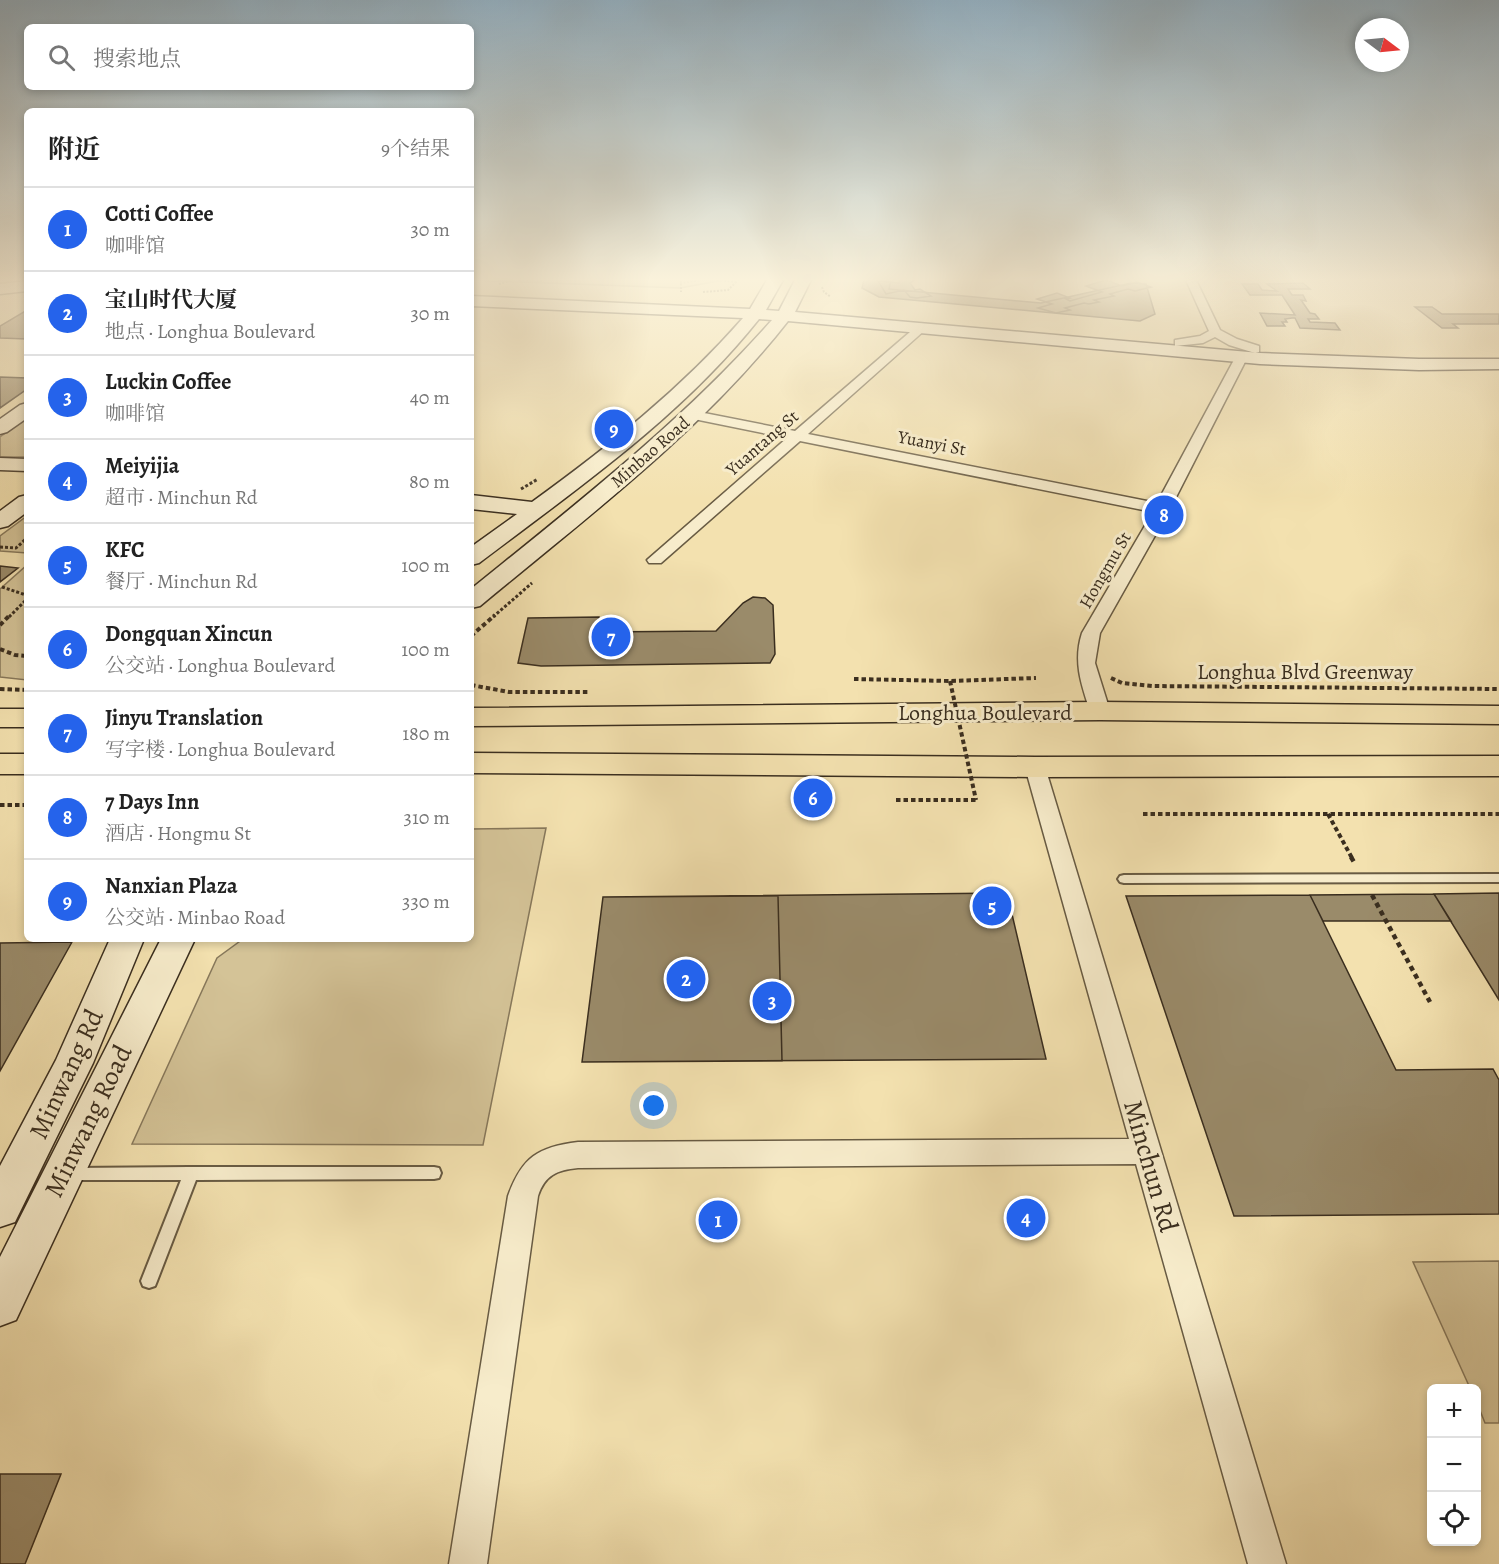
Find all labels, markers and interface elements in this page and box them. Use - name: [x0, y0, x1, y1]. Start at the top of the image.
- north arrow: [1355, 18, 1409, 72]
- search box: [24, 24, 474, 90]
- icon: search: [45, 41, 78, 74]
- text: 搜索地点: [93, 44, 181, 74]
- text: 附近: [48, 132, 100, 167]
- text: 9个结果: [381, 135, 450, 162]
- text: Cotti Coffee: [105, 199, 214, 229]
- text: 1: [64, 216, 71, 243]
- text: 30 m: [410, 216, 450, 243]
- text: 咖啡馆: [105, 232, 165, 259]
- text: 宝山时代大厦: [105, 285, 237, 315]
- text: 2: [63, 300, 72, 327]
- text: 30 m: [410, 300, 450, 327]
- text: 地点 · Longhua Boulevard: [105, 318, 315, 345]
- text: Luckin Coffee: [105, 367, 231, 397]
- text: 3: [63, 384, 72, 411]
- text: 40 m: [410, 384, 450, 411]
- text: 咖啡馆: [105, 400, 165, 427]
- street label: Yuantang St: [720, 405, 804, 482]
- pin: 9: [594, 406, 634, 452]
- street label: Minbao Road: [605, 411, 695, 493]
- street label: Yuanyi St: [895, 424, 968, 461]
- text: Meiyijia: [105, 451, 179, 481]
- text: 4: [63, 468, 72, 495]
- text: 80 m: [409, 468, 450, 495]
- text: 超市 · Minchun Rd: [105, 484, 257, 511]
- pin: 8: [1144, 492, 1184, 538]
- street label: Hongmu St: [1073, 527, 1137, 613]
- text: KFC: [105, 535, 144, 565]
- text: 5: [63, 552, 72, 579]
- text: 100 m: [401, 552, 450, 579]
- text: 餐厅 · Minchun Rd: [105, 568, 257, 595]
- pin: 7: [592, 614, 630, 660]
- text: Dongquan Xincun: [105, 619, 273, 649]
- text: 6: [63, 636, 72, 663]
- text: 100 m: [401, 636, 450, 663]
- text: 公交站 · Longhua Boulevard: [105, 652, 335, 679]
- street label: Longhua Blvd Greenway: [1197, 657, 1413, 687]
- street label: Longhua Boulevard: [898, 698, 1072, 728]
- text: Jinyu Translation: [105, 703, 263, 733]
- text: 7: [63, 720, 72, 747]
- text: 180 m: [402, 720, 450, 747]
- text: 写字楼 · Longhua Boulevard: [105, 736, 335, 763]
- pin: 6: [794, 776, 832, 820]
- text: 7 Days Inn: [105, 787, 199, 817]
- text: 8: [63, 804, 72, 831]
- text: 310 m: [404, 804, 450, 831]
- text: 酒店 · Hongmu St: [105, 820, 251, 847]
- text: Nanxian Plaza: [105, 871, 238, 901]
- pin: 5: [972, 884, 1012, 928]
- text: 9: [63, 888, 72, 915]
- text: 330 m: [402, 888, 450, 915]
- text: 公交站 · Minbao Road: [105, 904, 285, 931]
- pin: 2: [666, 956, 706, 1002]
- pin: 3: [752, 978, 792, 1024]
- street label: Minwang Rd: [20, 1003, 112, 1145]
- street label: Minwang Road: [36, 1038, 141, 1203]
- your location: [639, 1091, 668, 1120]
- street label: Minchun Rd: [1115, 1096, 1187, 1237]
- pin: 4: [1006, 1196, 1046, 1240]
- pin: 1: [698, 1198, 738, 1242]
- map controls: [1427, 1384, 1481, 1546]
- button: +: [1427, 1384, 1481, 1438]
- button: −: [1427, 1438, 1481, 1492]
- button: locate: [1427, 1492, 1481, 1546]

